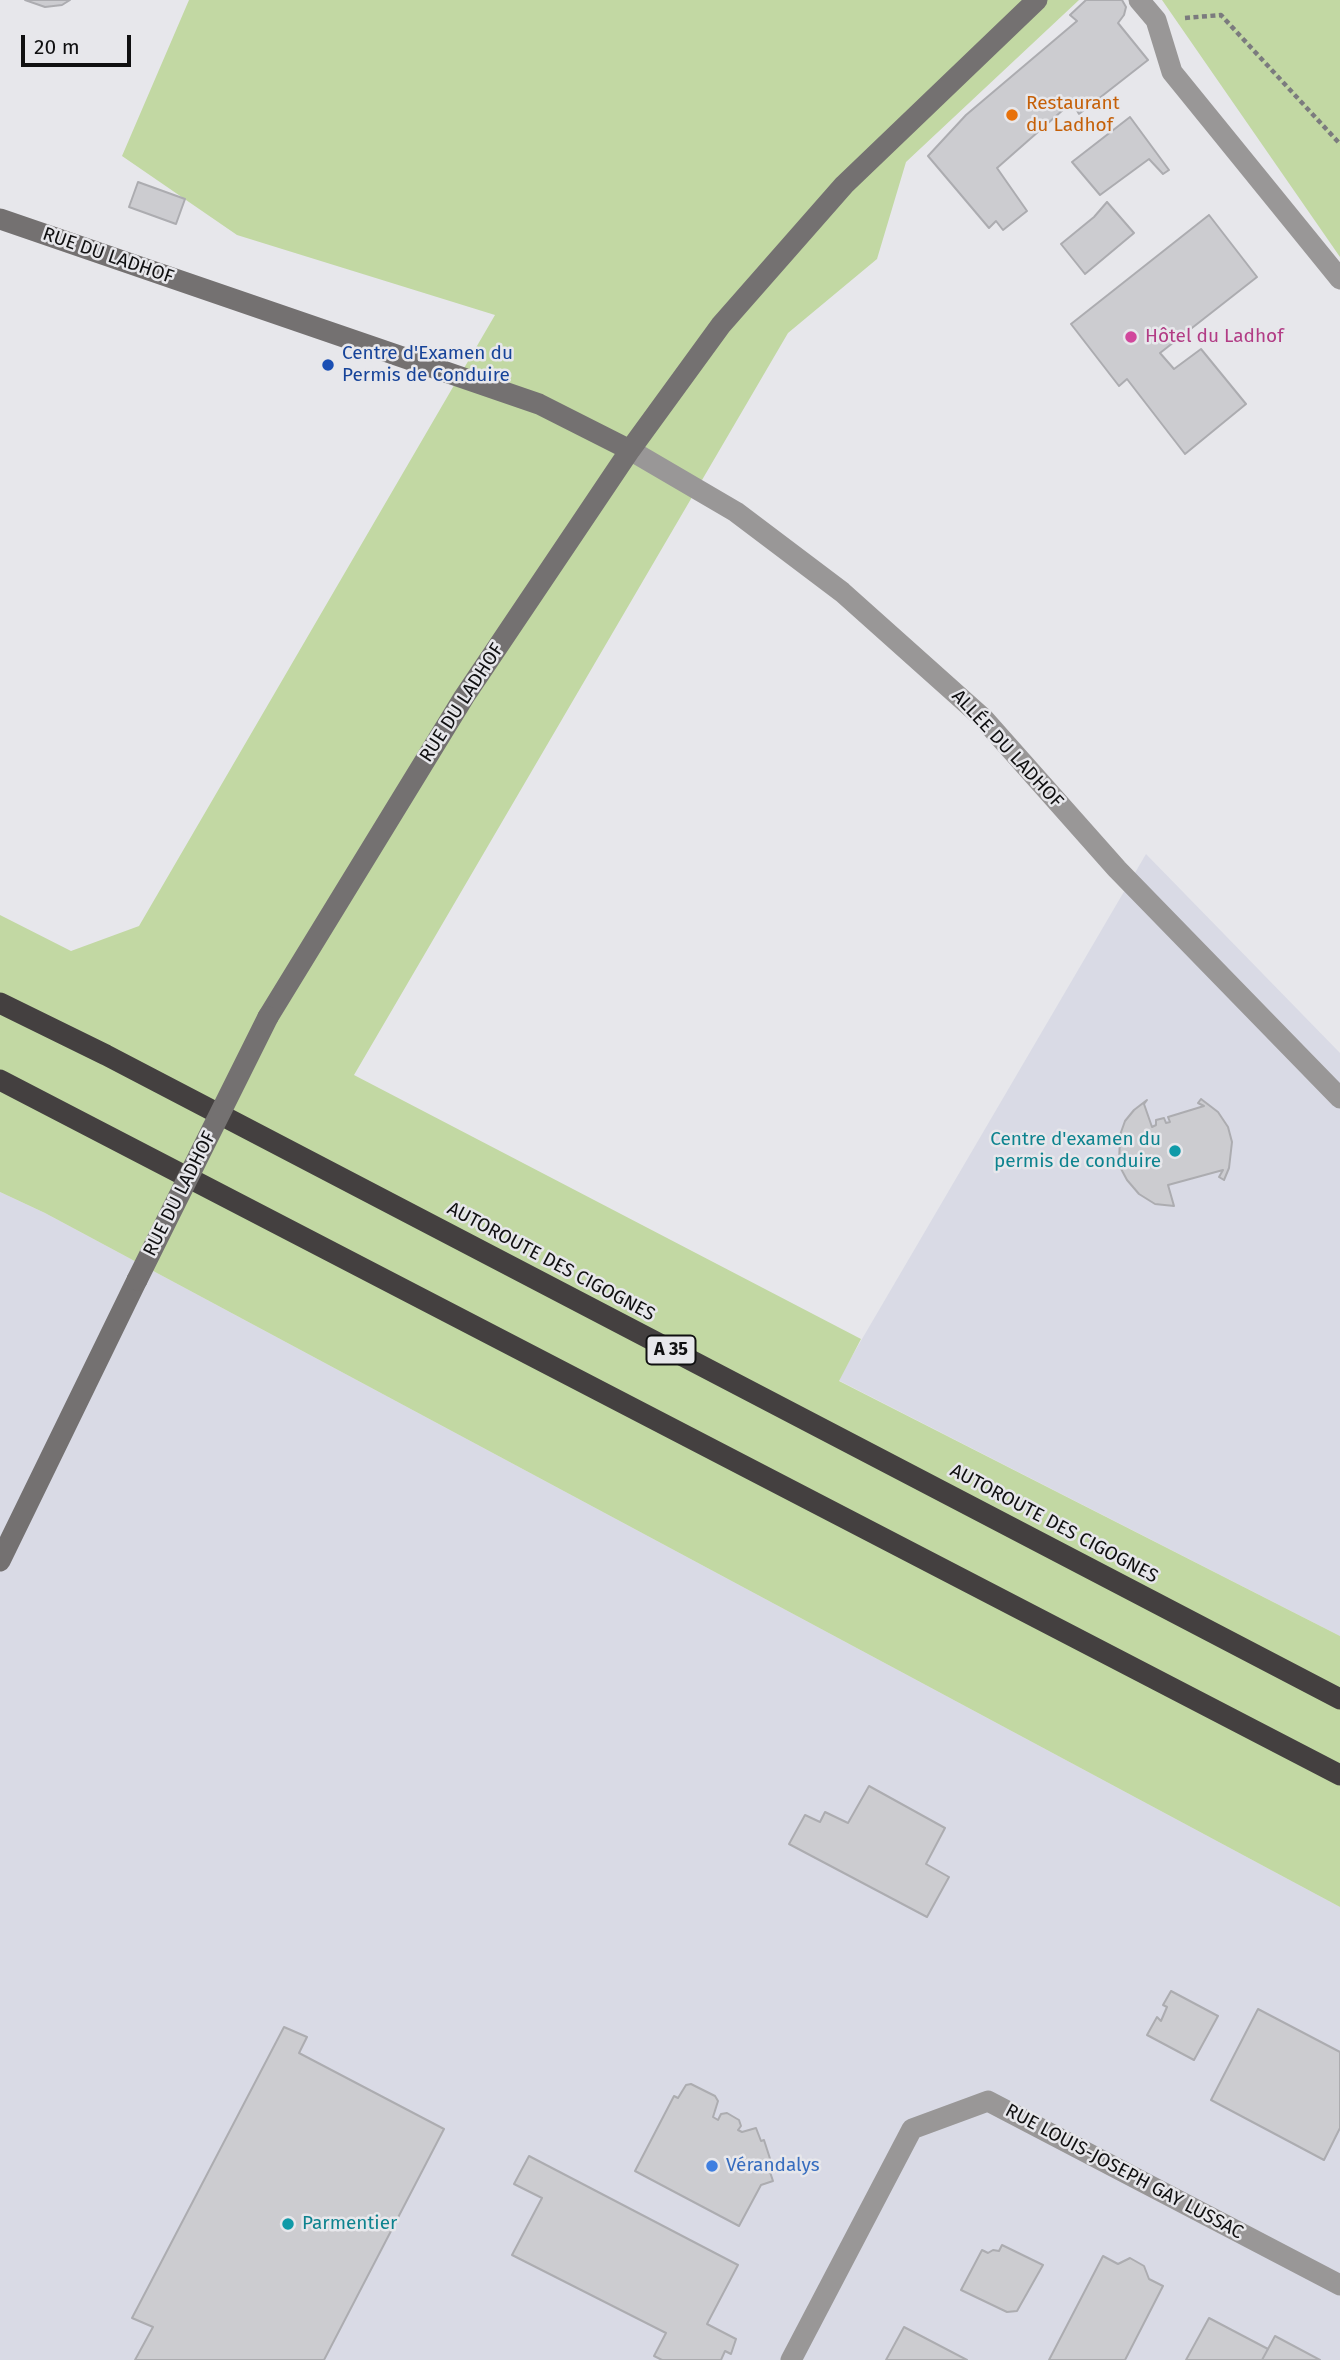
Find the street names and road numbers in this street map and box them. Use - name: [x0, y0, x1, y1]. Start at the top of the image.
- street label: RUE DU LADHOF: [40, 223, 176, 289]
- street label: RUE DU LADHOF: [415, 639, 509, 767]
- street label: ALLÉE DU LADHOF: [946, 685, 1068, 813]
- street label: RUE DU LADHOF: [139, 1128, 221, 1260]
- street label: AUTOROUTE DES CIGOGNES: [443, 1197, 659, 1327]
- road number: A 35: [646, 1336, 696, 1364]
- street label: AUTOROUTE DES CIGOGNES: [946, 1459, 1162, 1589]
- street label: RUE LOUIS-JOSEPH GAY LUSSAC: [1001, 2100, 1247, 2244]

